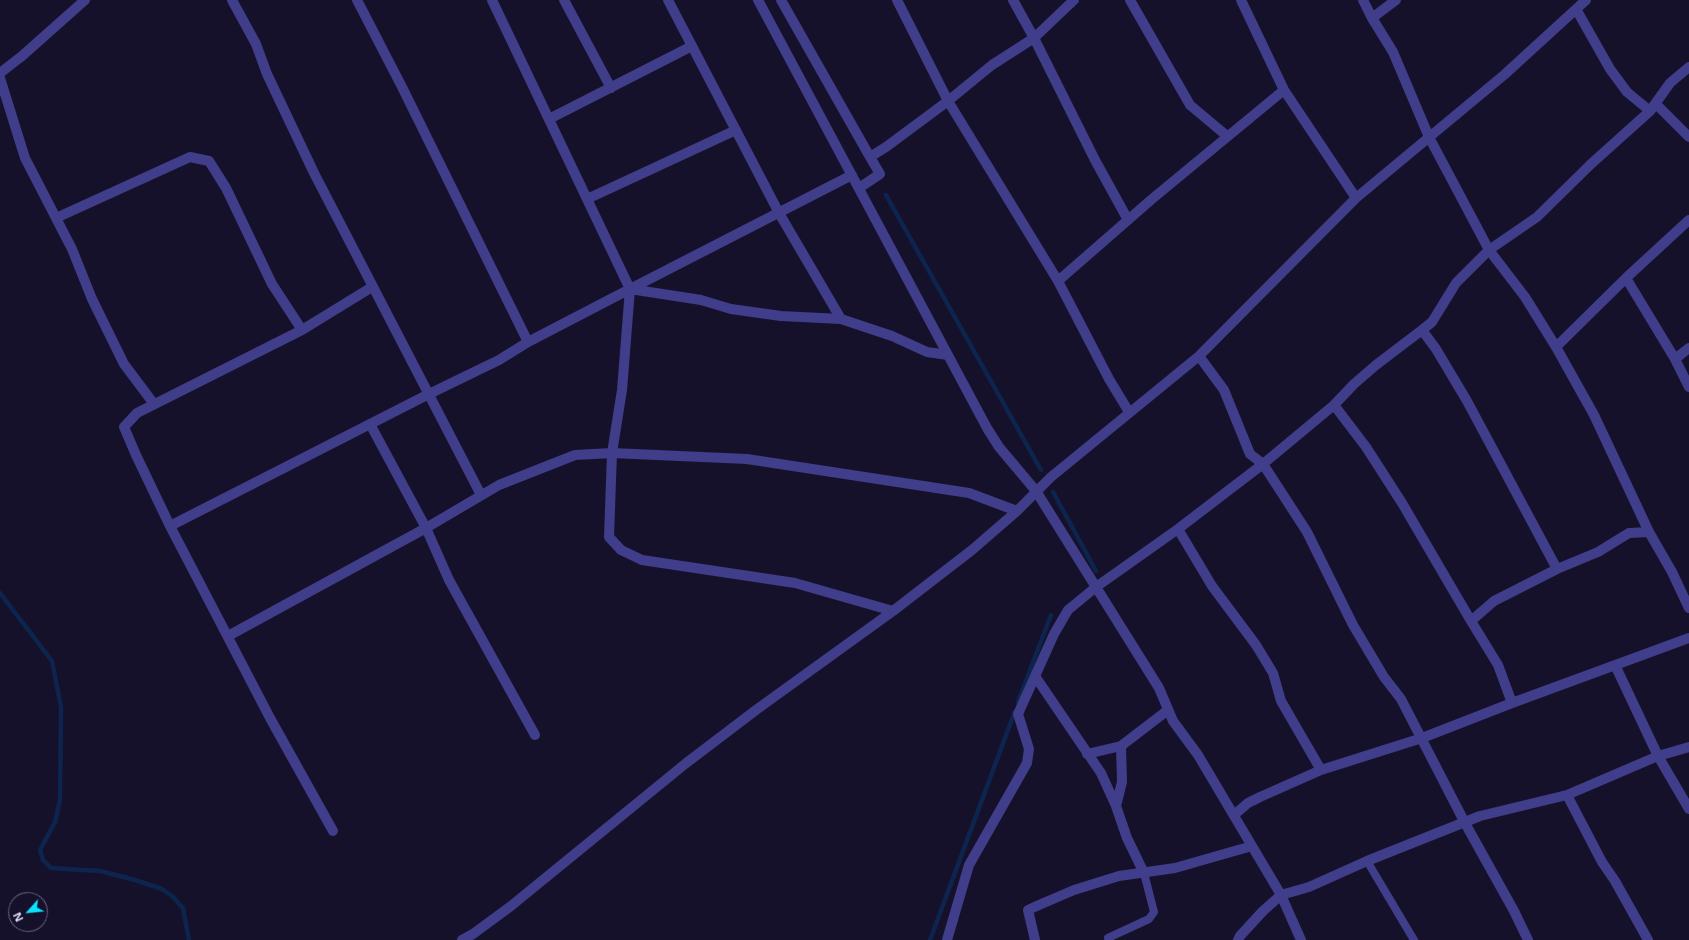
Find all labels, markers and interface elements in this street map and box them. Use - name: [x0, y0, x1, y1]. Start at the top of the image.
- north arrow: [8, 892, 48, 932]
- text: N: [9, 910, 26, 925]

